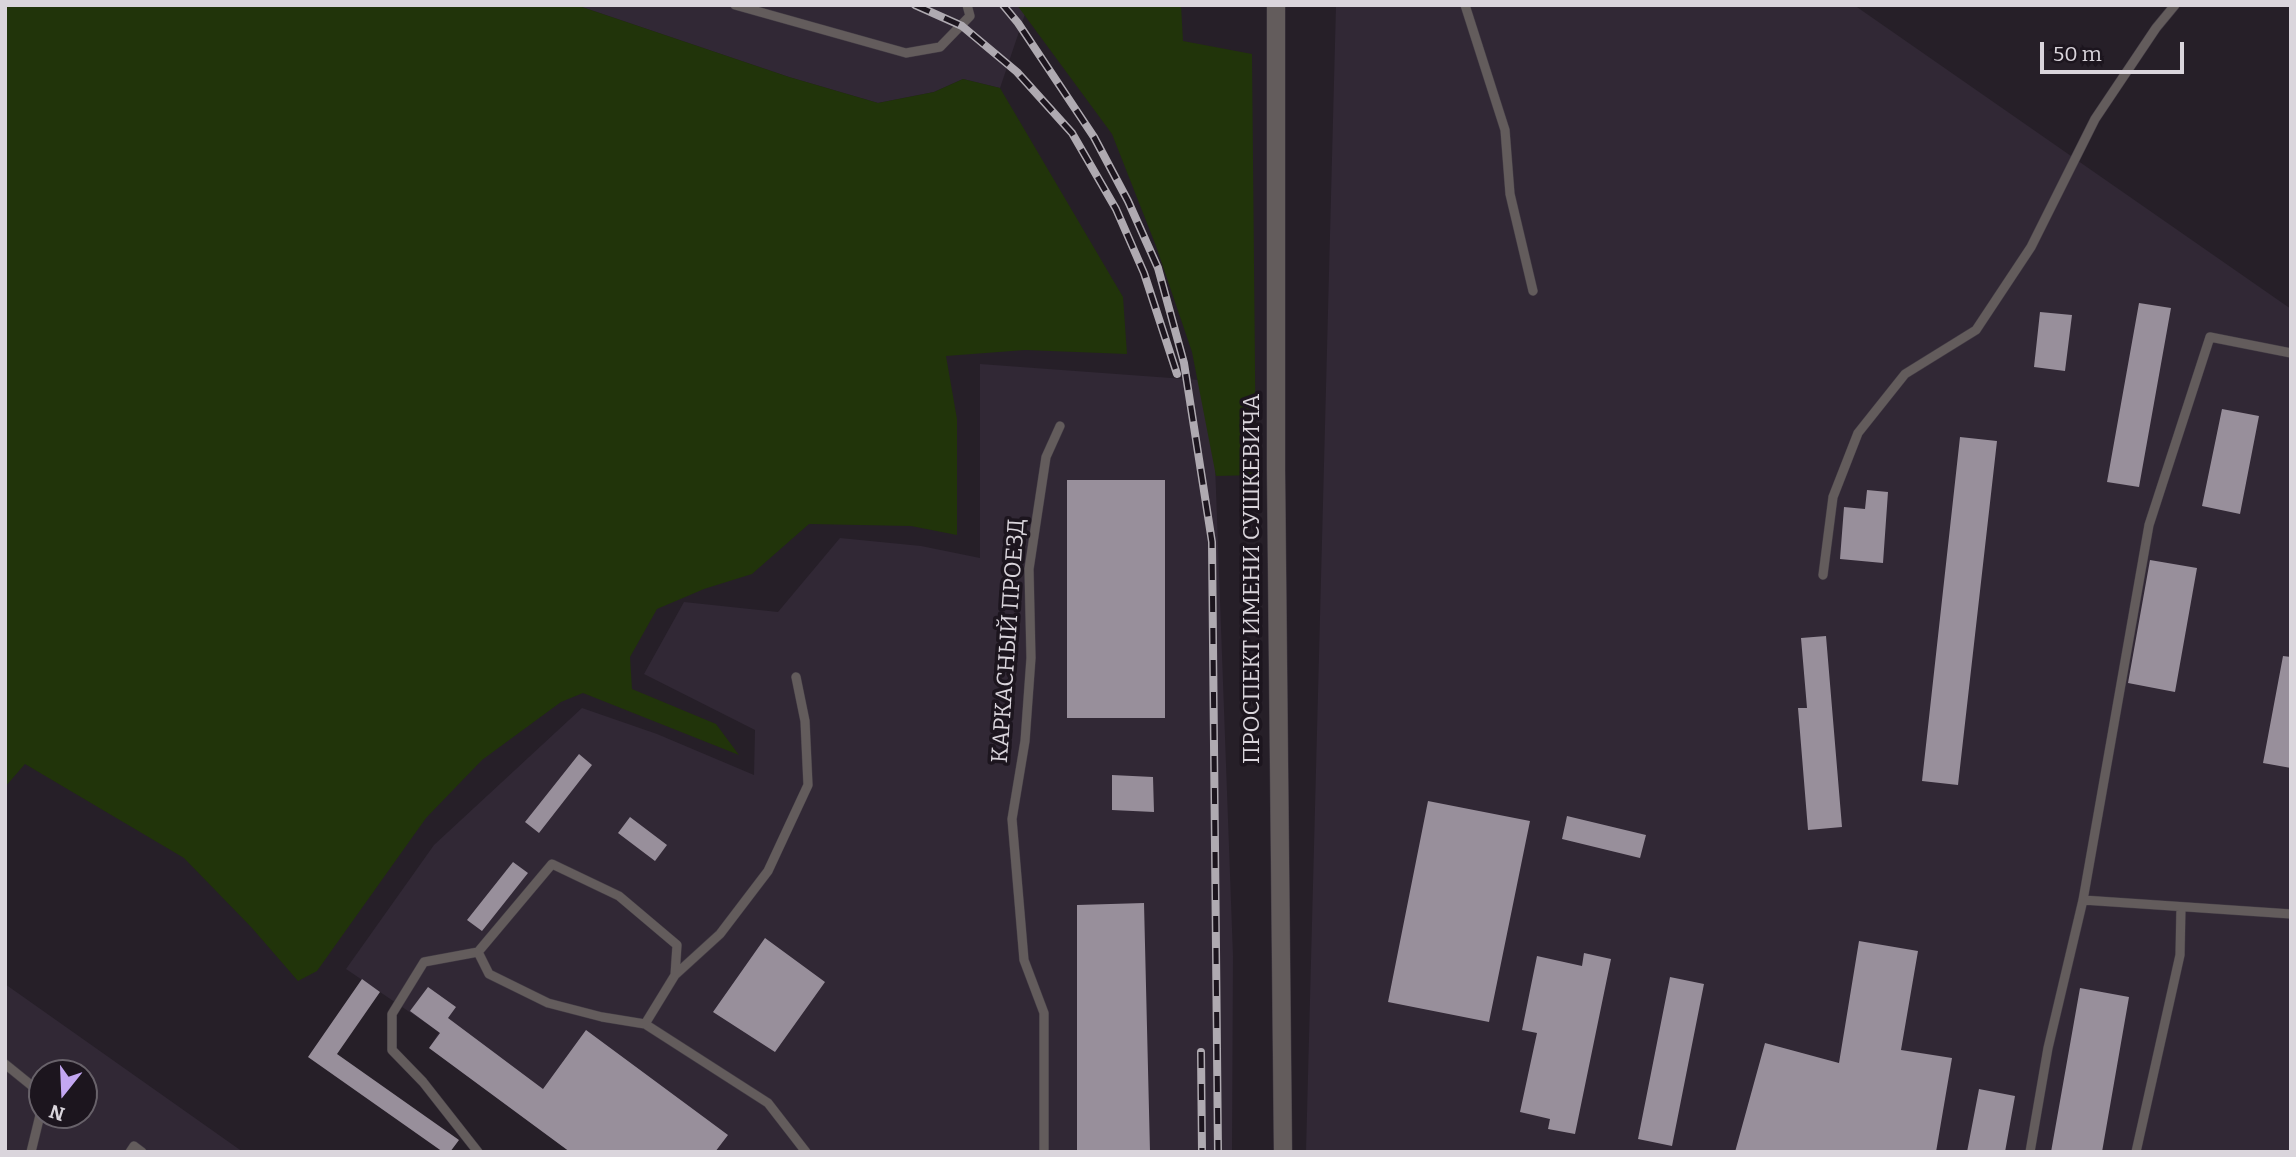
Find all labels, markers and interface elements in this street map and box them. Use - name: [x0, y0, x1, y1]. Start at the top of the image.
- scale bar: [2044, 28, 2188, 72]
- text: 50 m: [2053, 41, 2102, 67]
- street label: ПРОСПЕКТ ИМЕНИ СУШКЕВИЧА: [1239, 394, 1267, 764]
- street label: КАРКАСНЫЙ ПРОЕЗД: [987, 518, 1031, 764]
- north arrow: [28, 1059, 98, 1129]
- text: N: [46, 1099, 68, 1126]

